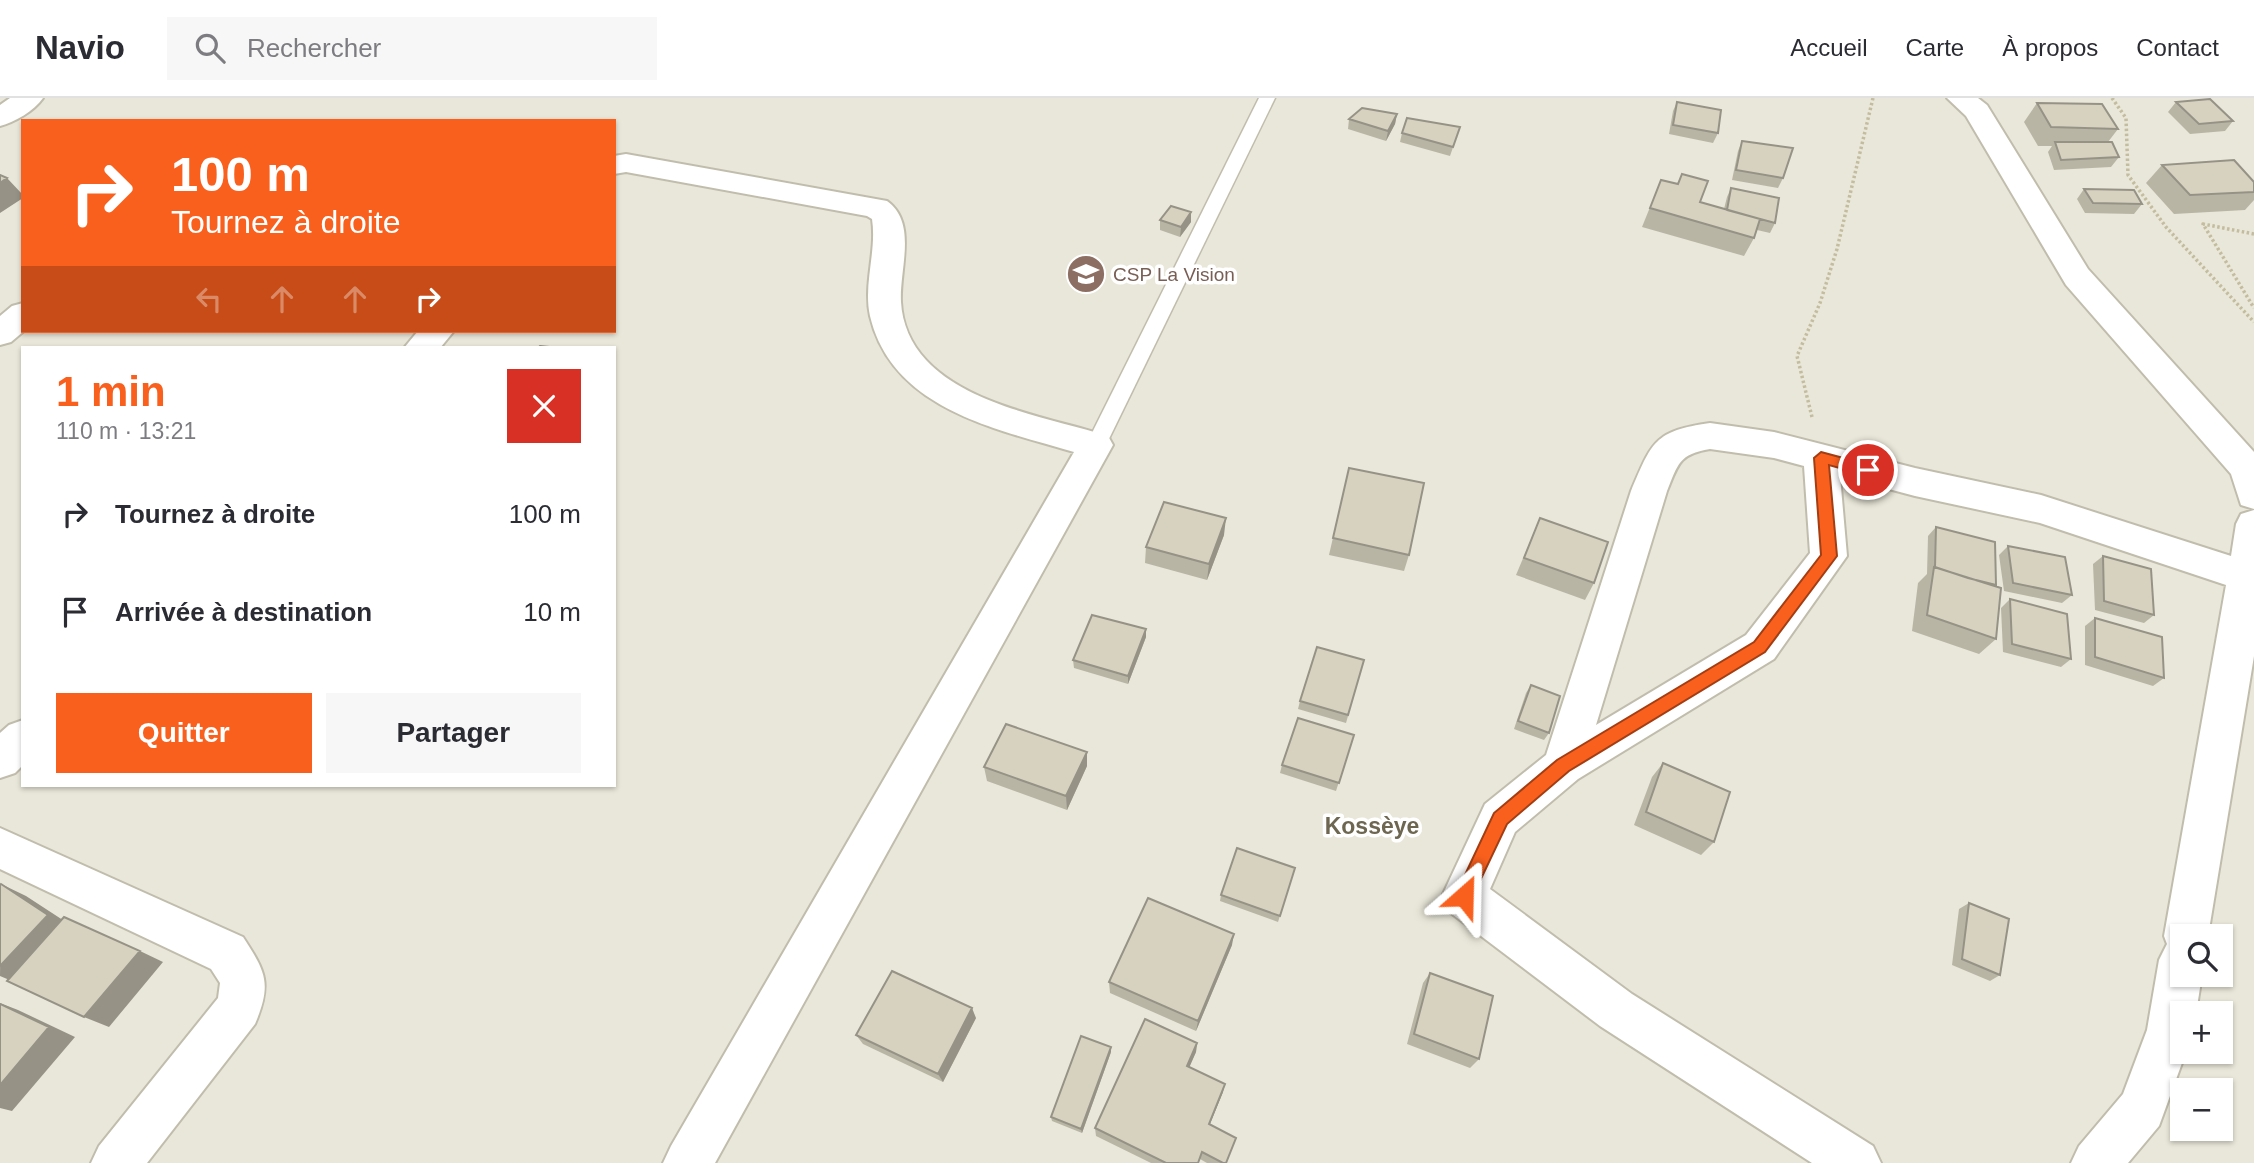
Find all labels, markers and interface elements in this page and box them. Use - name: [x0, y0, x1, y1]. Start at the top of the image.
- search box: [167, 17, 657, 80]
- text: Navio: [35, 29, 125, 66]
- icon: search: [191, 29, 229, 67]
- text: Rechercher: [247, 33, 381, 63]
- text: Accueil: [1790, 34, 1868, 61]
- text: Carte: [1906, 34, 1964, 61]
- text: À propos: [2002, 34, 2098, 61]
- text: Contact: [2136, 34, 2219, 61]
- icon: right: [56, 147, 147, 238]
- text: 100 m: [171, 147, 310, 201]
- text: Tournez à droite: [171, 204, 400, 240]
- school or university icon: CSP La Vision: [1065, 253, 1107, 295]
- place label: CSP La Vision: [1113, 264, 1235, 285]
- icon: left: [190, 280, 228, 318]
- icon: ahead: [263, 280, 301, 318]
- icon: ahead: [336, 280, 374, 318]
- icon: right: [409, 280, 447, 318]
- text: 1 min: [56, 368, 166, 415]
- button: close: [507, 369, 581, 443]
- text: 110 m · 13:21: [56, 418, 196, 444]
- pin: [1838, 440, 1898, 500]
- icon: arrive: [1849, 451, 1887, 489]
- icon: right: [56, 495, 94, 533]
- text: Tournez à droite: [115, 499, 315, 529]
- text: 100 m: [509, 499, 581, 529]
- icon: arrive: [56, 593, 94, 631]
- text: Arrivée à destination: [115, 597, 372, 627]
- text: 10 m: [523, 597, 581, 627]
- button: Quitter: [56, 693, 312, 773]
- button: Partager: [326, 693, 581, 773]
- district label: Kossèye: [1325, 813, 1419, 839]
- position arrow: [1427, 859, 1501, 933]
- map controls: [2170, 924, 2233, 1141]
- button: search: [2170, 924, 2233, 987]
- button: +: [2170, 1001, 2233, 1064]
- button: −: [2170, 1078, 2233, 1141]

